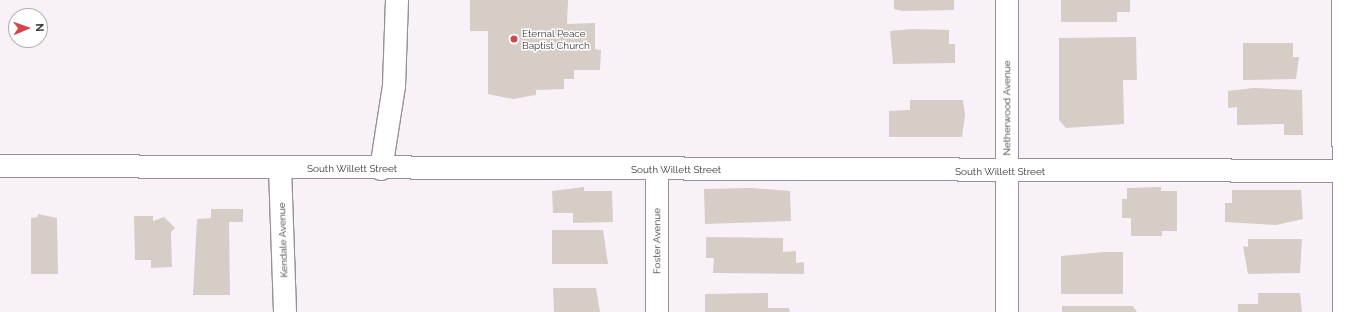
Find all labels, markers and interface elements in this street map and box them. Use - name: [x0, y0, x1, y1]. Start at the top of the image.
- north arrow: [8, 8, 48, 48]
- text: N: [33, 23, 46, 32]
- place label: Eternal Peace Baptist Church: [522, 27, 590, 50]
- marker: Eternal Peace Baptist Church: [509, 34, 519, 44]
- street label: Netherwood Avenue: [1001, 60, 1013, 156]
- street label: South Willett Street: [307, 163, 397, 175]
- street label: South Willett Street: [631, 164, 721, 176]
- street label: South Willett Street: [955, 166, 1045, 178]
- street label: Kendale Avenue: [276, 202, 290, 278]
- street label: Foster Avenue: [651, 208, 663, 274]

